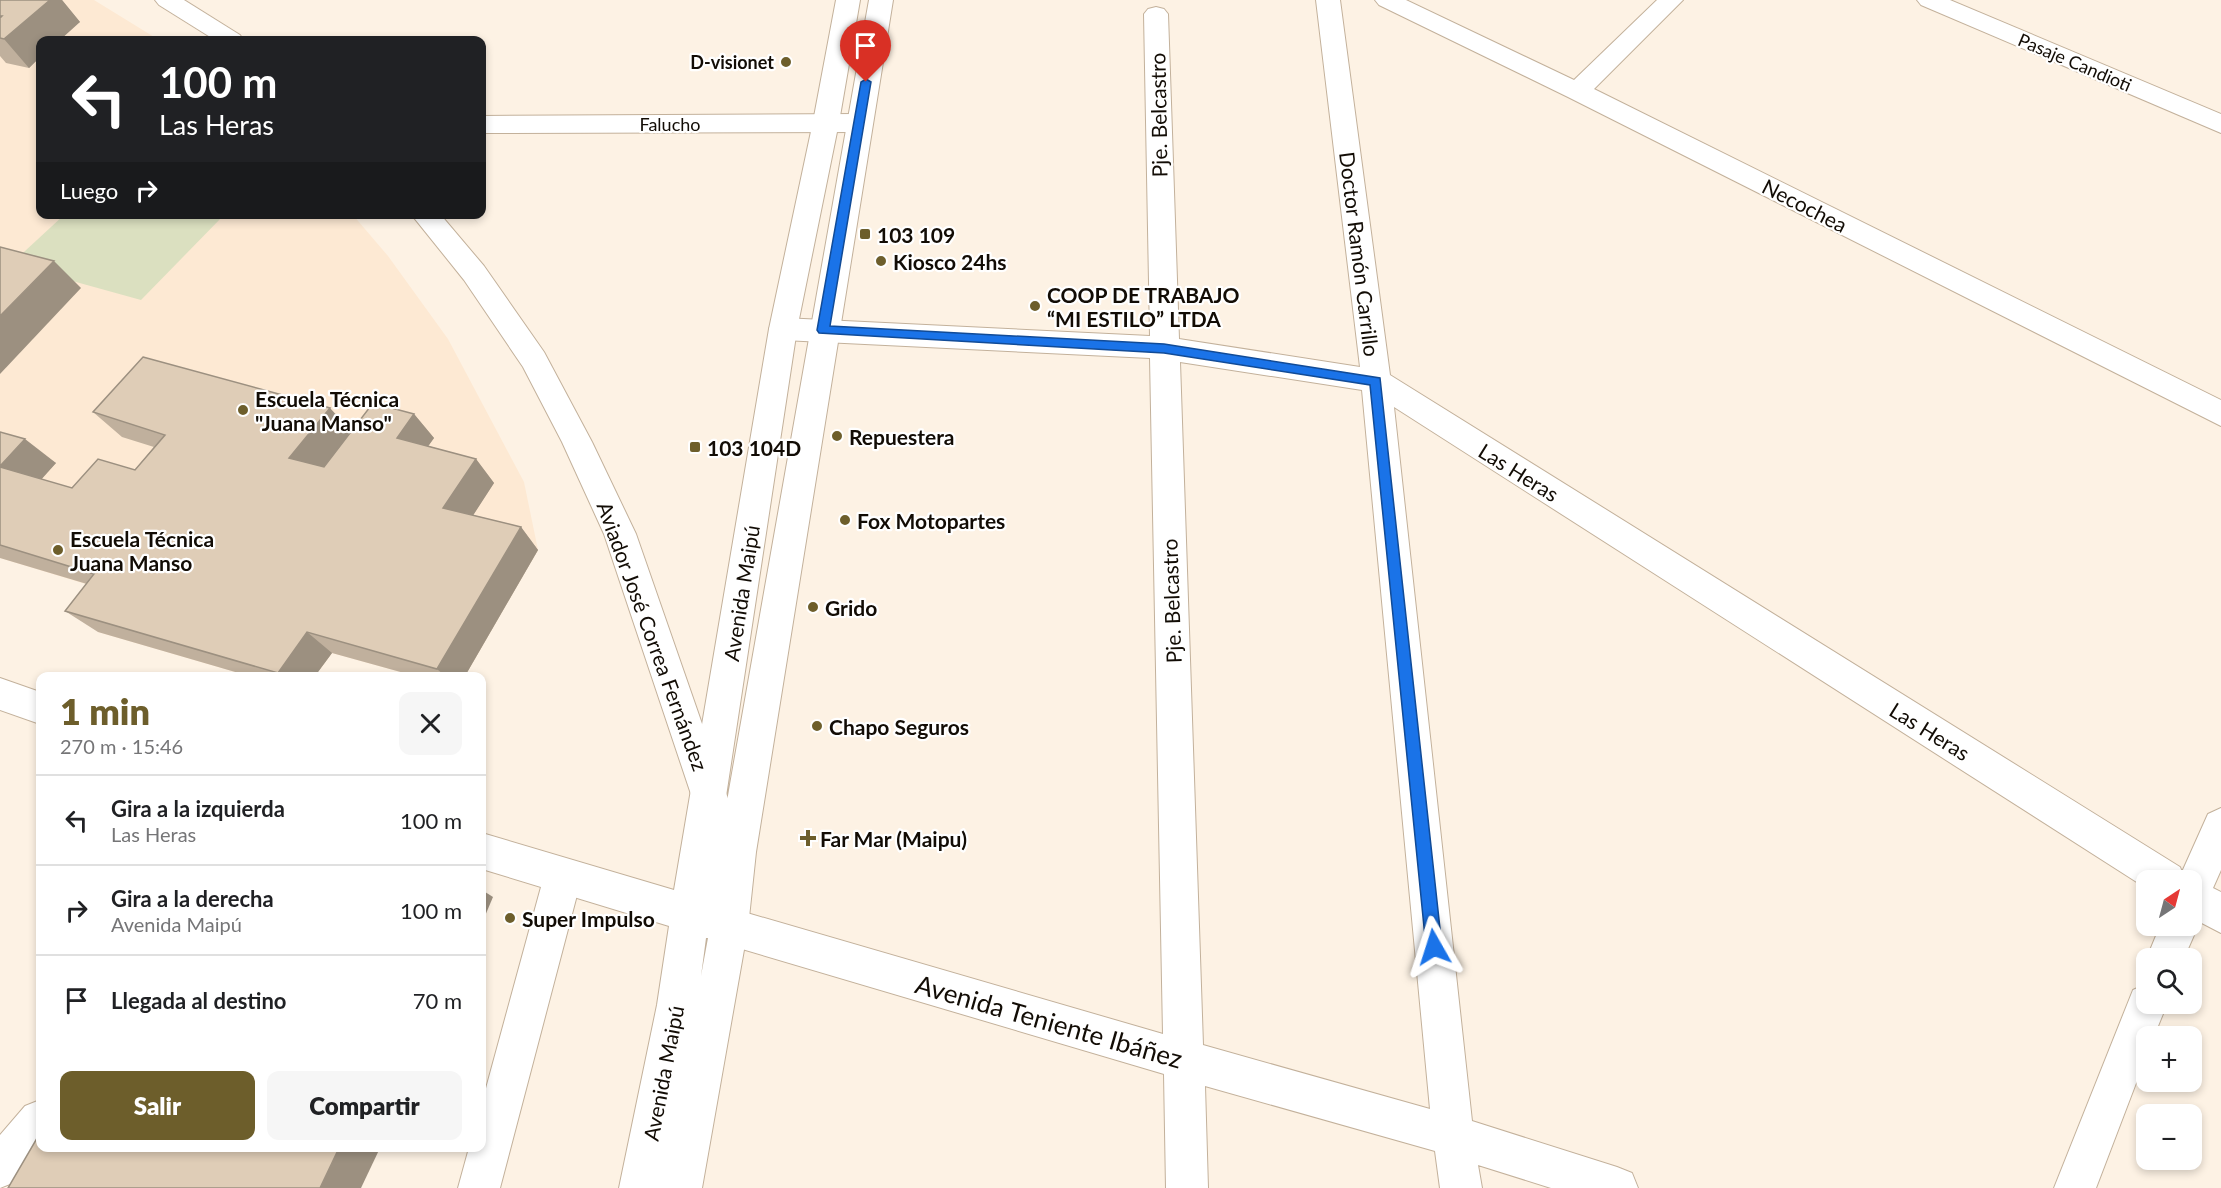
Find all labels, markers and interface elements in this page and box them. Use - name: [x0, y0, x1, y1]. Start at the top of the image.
- pin: [840, 20, 891, 82]
- street label: Pasaje Candioti: [2015, 28, 2135, 96]
- icon: arrive: [849, 29, 882, 62]
- place label: D-visionet: [690, 51, 774, 73]
- street label: Pje. Belcastro: [1144, 52, 1172, 178]
- marker: D-visionet: [779, 55, 793, 69]
- text: 100 m: [159, 57, 277, 107]
- icon: left: [60, 60, 138, 138]
- text: Las Heras: [159, 108, 274, 141]
- street label: Falucho: [640, 113, 700, 135]
- street label: Doctor Ramón Carrillo: [1335, 150, 1385, 358]
- street label: Necochea: [1758, 173, 1852, 237]
- icon: right: [130, 174, 163, 207]
- text: Luego: [60, 177, 118, 204]
- place label: 103 109: [877, 222, 955, 247]
- marker: 103 109: [858, 227, 872, 241]
- place label: Kiosco 24hs: [893, 249, 1007, 274]
- marker: Kiosco 24hs: [874, 254, 888, 268]
- place label: COOP DE TRABAJO “MI ESTILO” LTDA: [1047, 282, 1239, 331]
- marker: COOP DE TRABAJO “MI ESTILO” LTDA: [1028, 299, 1042, 313]
- place label: Escuela Técnica "Juana Manso": [255, 386, 399, 435]
- marker: Escuela Técnica "Juana Manso": [236, 403, 250, 417]
- place label: Repuestera: [849, 424, 955, 449]
- marker: Repuestera: [830, 429, 844, 443]
- place label: 103 104D: [707, 435, 801, 460]
- street label: Las Heras: [1474, 438, 1564, 506]
- marker: 103 104D: [688, 440, 702, 454]
- street label: Aviador José Correa Fernández: [593, 498, 713, 774]
- place label: Fox Motopartes: [857, 508, 1005, 533]
- marker: Fox Motopartes: [838, 513, 852, 527]
- street label: Avenida Maipú: [718, 523, 764, 663]
- place label: Escuela Técnica Juana Manso: [70, 526, 214, 575]
- street label: Pje. Belcastro: [1156, 538, 1186, 664]
- marker: Escuela Técnica Juana Manso: [51, 543, 65, 557]
- place label: Grido: [825, 595, 877, 620]
- marker: Grido: [806, 600, 820, 614]
- text: 1 min: [60, 689, 150, 733]
- button: close: [399, 692, 462, 755]
- street label: Las Heras: [1885, 697, 1975, 765]
- place label: Chapo Seguros: [829, 714, 969, 739]
- marker: Chapo Seguros: [810, 719, 824, 733]
- text: 270 m · 15:46: [60, 734, 183, 758]
- text: Gira a la izquierda: [111, 795, 285, 822]
- icon: left: [60, 804, 93, 837]
- text: 100 m: [400, 807, 462, 834]
- text: Las Heras: [111, 822, 196, 846]
- place label: Far Mar (Maipu): [820, 826, 967, 851]
- marker: Far Mar (Maipu): [801, 831, 815, 845]
- north arrow: [2136, 870, 2202, 936]
- map controls: [2136, 870, 2202, 1170]
- text: Gira a la derecha: [111, 885, 274, 912]
- icon: right: [60, 894, 93, 927]
- text: 100 m: [400, 897, 462, 924]
- place label: Super Impulso: [522, 906, 655, 931]
- marker: Super Impulso: [503, 911, 517, 925]
- text: Avenida Maipú: [111, 912, 242, 936]
- position arrow: [1402, 915, 1466, 979]
- button: search: [2136, 948, 2202, 1014]
- street label: Avenida Teniente Ibáñez: [912, 968, 1186, 1074]
- icon: arrive: [60, 984, 93, 1017]
- text: Llegada al destino: [111, 987, 287, 1014]
- text: 70 m: [413, 987, 462, 1014]
- street label: Avenida Maipú: [638, 1003, 688, 1143]
- button: +: [2136, 1026, 2202, 1092]
- button: Salir: [60, 1071, 255, 1140]
- button: Compartir: [267, 1071, 462, 1140]
- button: −: [2136, 1104, 2202, 1170]

